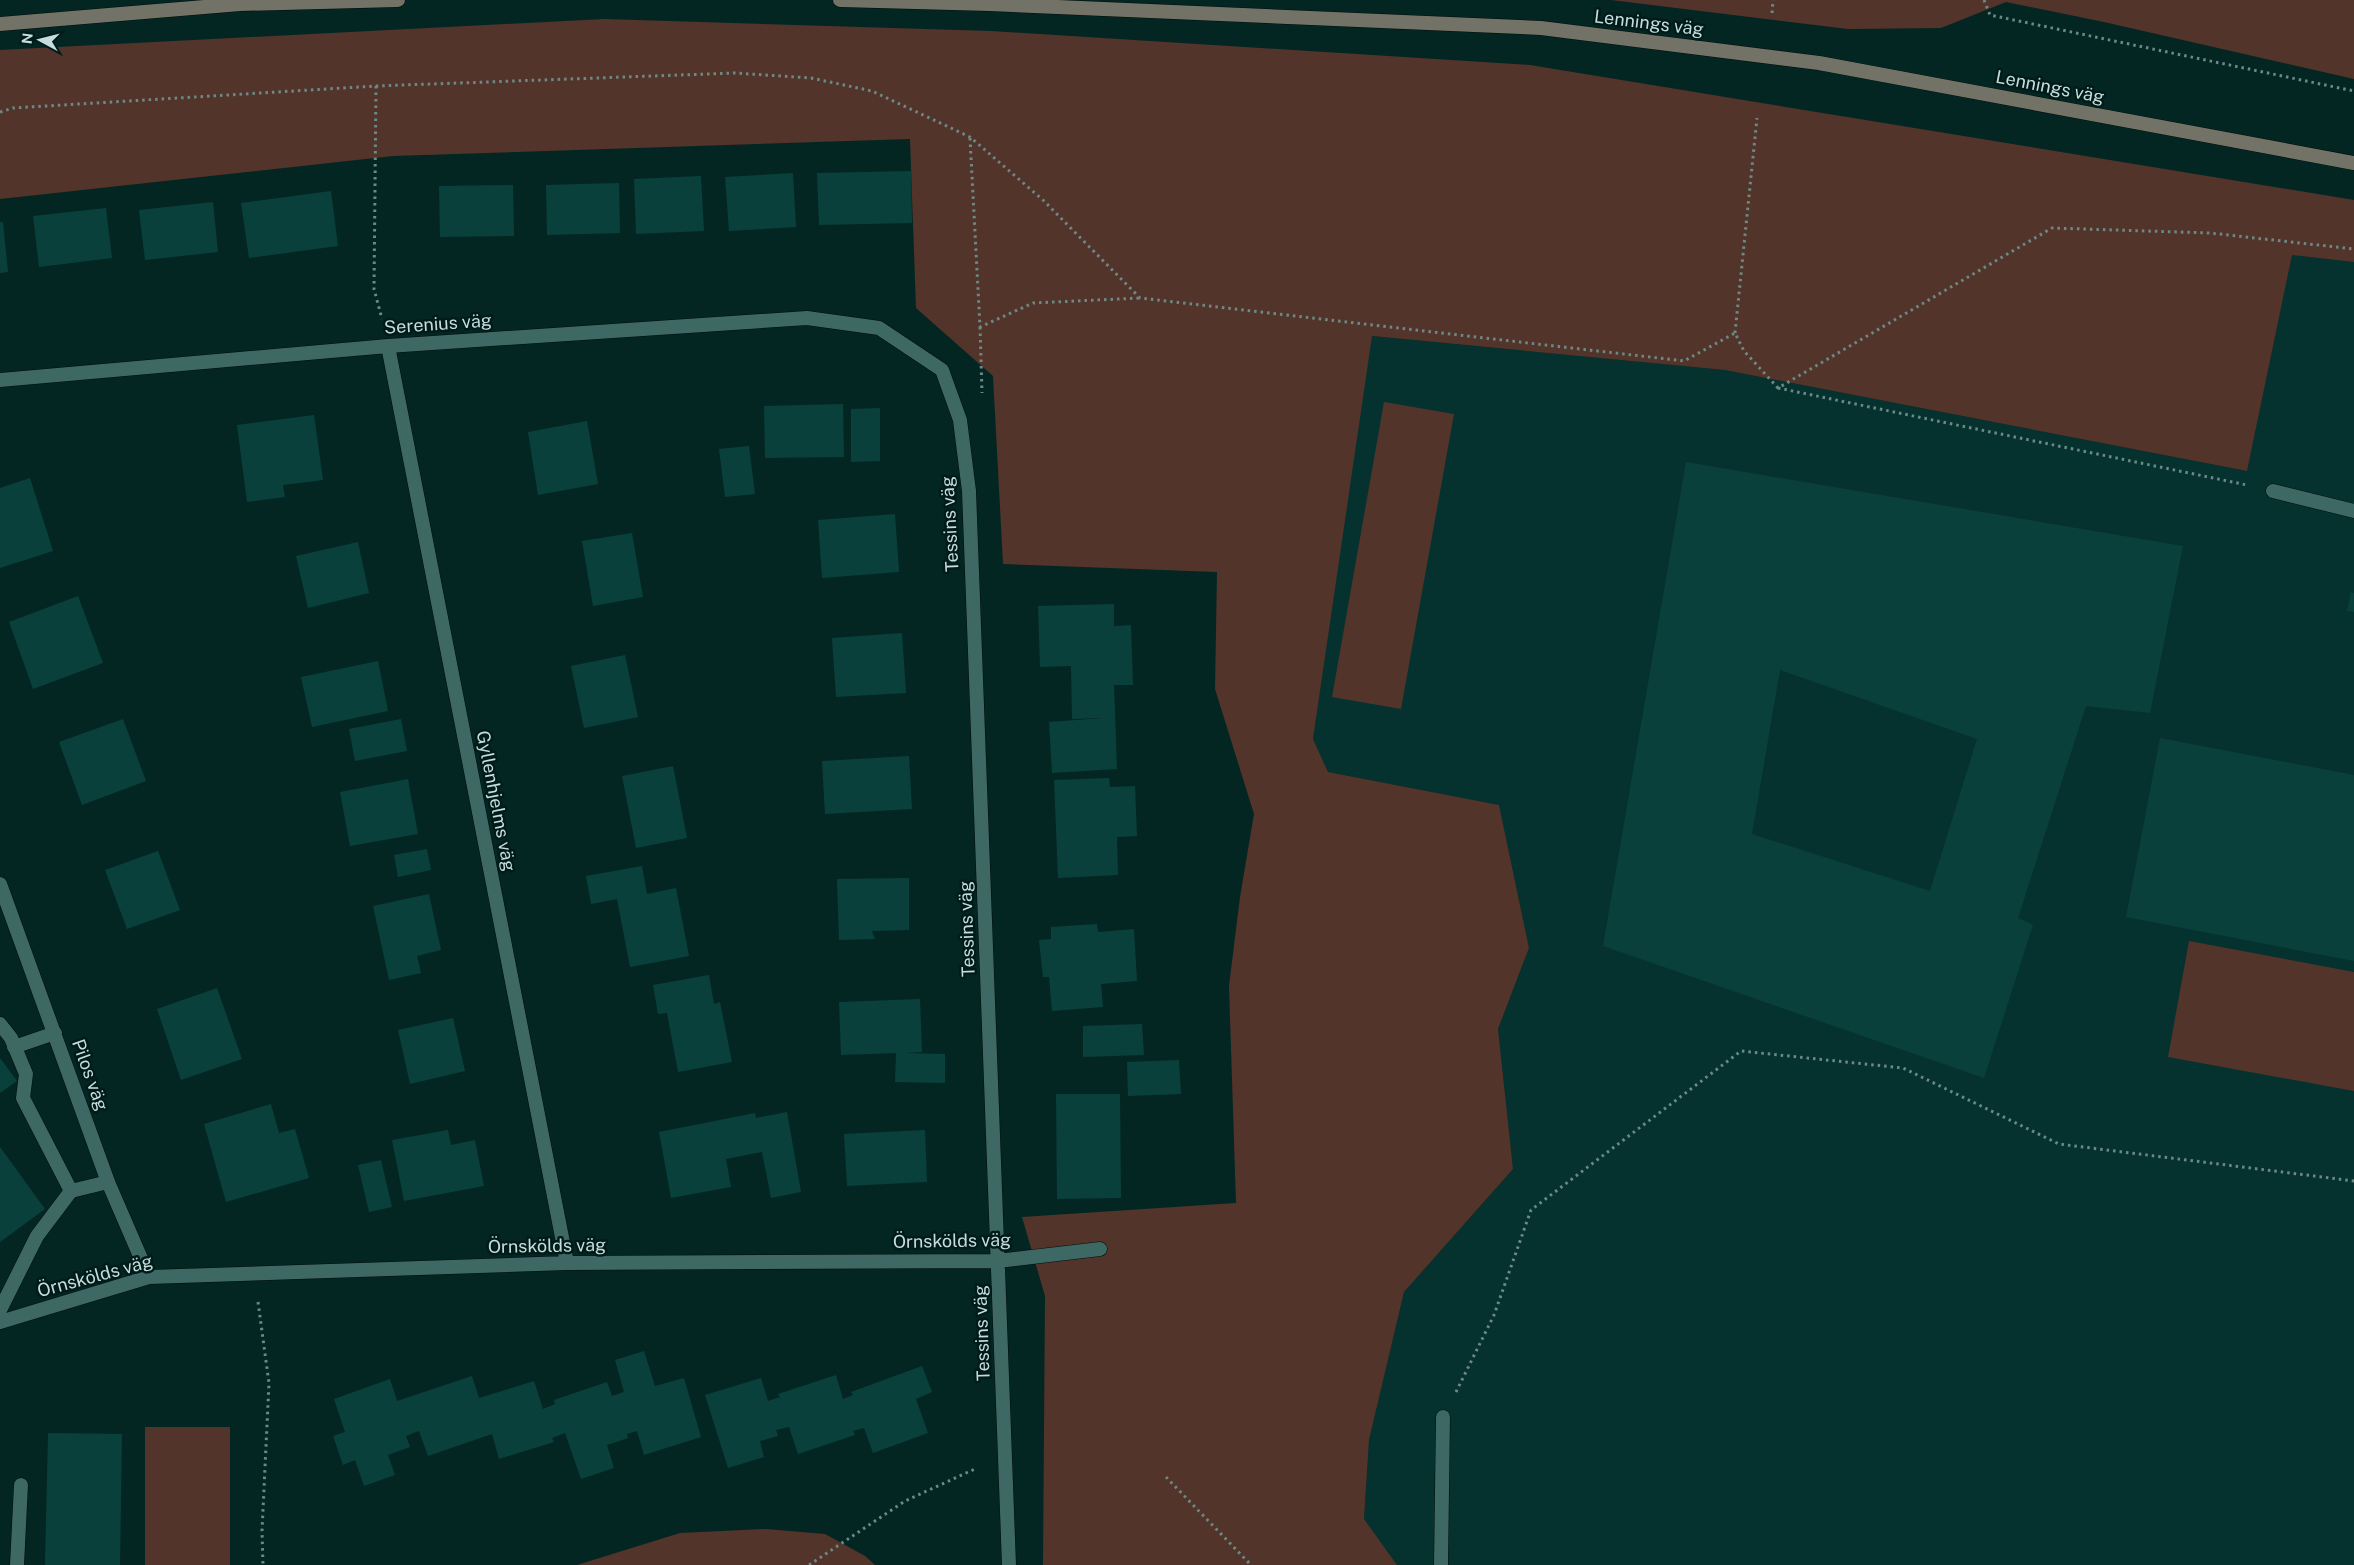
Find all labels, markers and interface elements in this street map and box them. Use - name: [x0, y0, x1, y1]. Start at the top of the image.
- street label: Lennings väg: [1593, 5, 1705, 40]
- north arrow: [15, 15, 65, 65]
- text: N: [18, 32, 36, 45]
- street label: Lennings väg: [1994, 66, 2106, 107]
- street label: Serenius väg: [383, 309, 493, 338]
- street label: Tessins väg: [937, 476, 962, 572]
- street label: Gyllenhjelms väg: [473, 729, 520, 873]
- street label: Tessins väg: [954, 881, 979, 977]
- street label: Pilos väg: [68, 1036, 113, 1113]
- street label: Örnskölds väg: [893, 1228, 1011, 1252]
- street label: Örnskölds väg: [488, 1233, 606, 1257]
- street label: Örnskölds väg: [35, 1249, 155, 1301]
- street label: Tessins väg: [969, 1285, 994, 1381]

